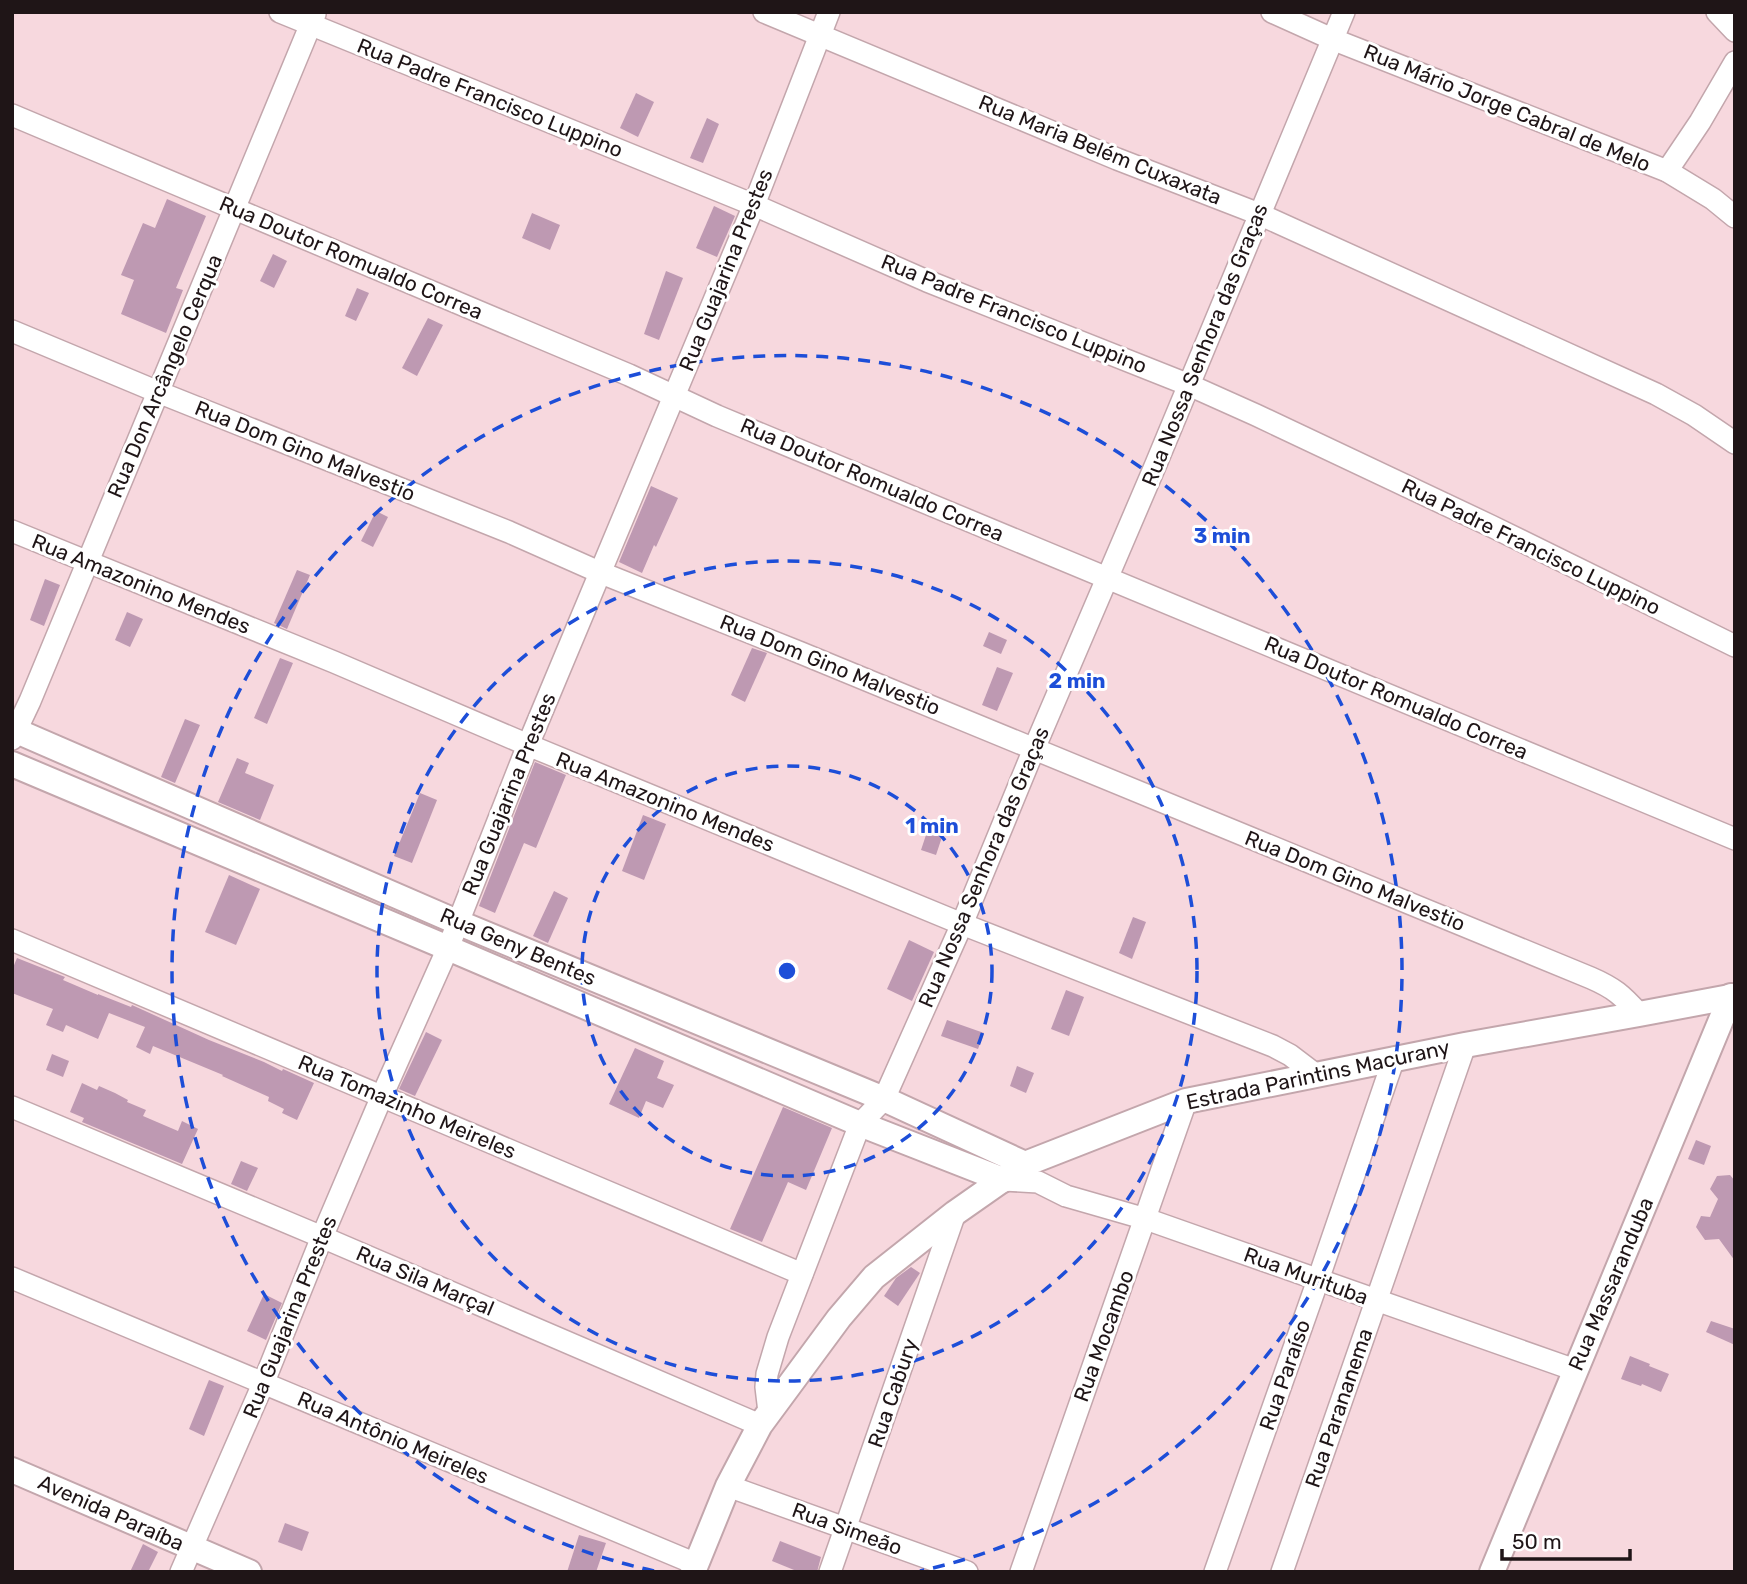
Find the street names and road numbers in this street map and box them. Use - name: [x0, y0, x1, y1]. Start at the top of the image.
- street label: Rua Padre Francisco Luppino: [354, 33, 627, 162]
- street label: Rua Mário Jorge Cabral de Melo: [1360, 38, 1654, 177]
- street label: Rua Maria Belém Cuxaxata: [975, 89, 1225, 210]
- street label: Rua Guajarina Prestes: [674, 165, 778, 375]
- street label: Rua Doutor Romualdo Correa: [216, 191, 487, 324]
- street label: Rua Nossa Senhora das Graças: [1136, 200, 1273, 490]
- street label: Rua Padre Francisco Luppino: [878, 249, 1151, 378]
- street label: Rua Don Arcângelo Cerqua: [102, 251, 227, 501]
- street label: Rua Dom Gino Malvestio: [191, 395, 419, 506]
- street label: Rua Doutor Romualdo Correa: [737, 413, 1008, 546]
- street label: Rua Padre Francisco Luppino: [1398, 473, 1665, 620]
- street label: Rua Amazonino Mendes: [28, 528, 254, 639]
- street label: Rua Dom Gino Malvestio: [716, 609, 944, 720]
- street label: Rua Doutor Romualdo Correa: [1261, 631, 1532, 764]
- street label: Rua Guajarina Prestes: [457, 689, 561, 899]
- street label: Rua Nossa Senhora das Graças: [913, 723, 1054, 1011]
- street label: Rua Amazonino Mendes: [552, 746, 778, 857]
- street label: Rua Dom Gino Malvestio: [1241, 825, 1469, 936]
- street label: Rua Geny Bentes: [437, 902, 600, 991]
- street label: Estrada Parintins Macurany: [1184, 1034, 1452, 1115]
- street label: Rua Tomazinho Meireles: [295, 1049, 520, 1164]
- street label: Rua Massaranduba: [1563, 1193, 1658, 1374]
- street label: Rua Guajarina Prestes: [238, 1212, 342, 1422]
- street label: Rua Sila Marçal: [352, 1240, 498, 1321]
- street label: Rua Murituba: [1241, 1241, 1372, 1310]
- street label: Rua Mocambo: [1068, 1267, 1139, 1405]
- street label: Rua Paraíso: [1254, 1316, 1315, 1433]
- street label: Rua Parananema: [1300, 1325, 1377, 1491]
- street label: Rua Cabury: [862, 1335, 923, 1451]
- street label: Rua Antônio Meireles: [294, 1386, 492, 1489]
- street label: Avenida Paraíba: [34, 1469, 188, 1556]
- street label: Rua Simeão: [789, 1497, 906, 1560]

